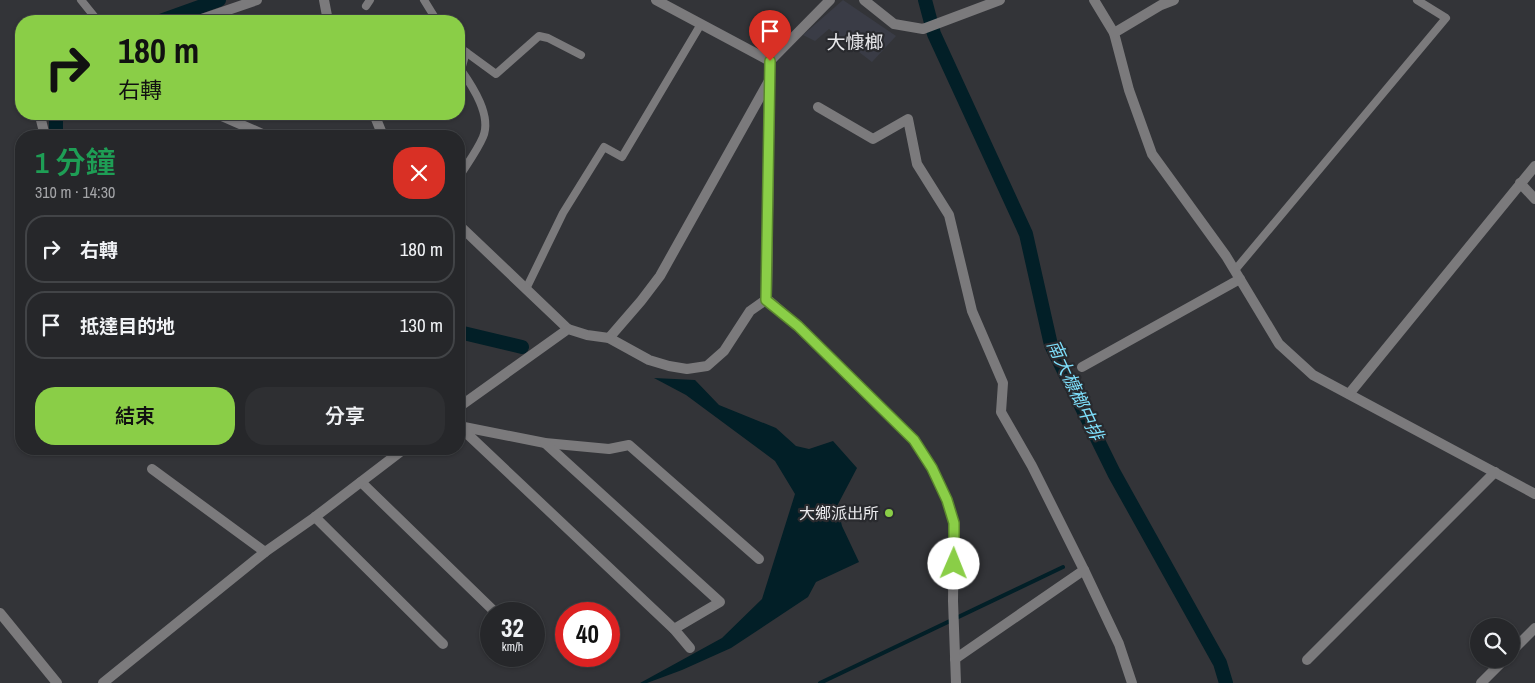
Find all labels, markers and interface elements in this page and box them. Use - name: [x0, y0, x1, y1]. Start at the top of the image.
- pin: [749, 10, 791, 61]
- icon: arrive: [756, 17, 784, 45]
- text: 180 m: [118, 27, 199, 74]
- district label: 大慷榔: [826, 29, 884, 55]
- icon: right: [35, 35, 100, 100]
- text: 右轉: [118, 75, 162, 105]
- text: 1 分鐘: [35, 142, 116, 182]
- button: close: [393, 147, 445, 199]
- text: 310 m · 14:30: [35, 181, 115, 203]
- icon: right: [37, 235, 65, 263]
- text: 180 m: [400, 236, 443, 262]
- text: 右轉: [80, 237, 118, 263]
- icon: arrive: [37, 311, 65, 339]
- text: 130 m: [400, 312, 443, 338]
- text: 抵達目的地: [80, 313, 175, 339]
- water label: 南大槺榔中排: [1041, 336, 1110, 446]
- button: 結束: [35, 387, 235, 445]
- button: 分享: [245, 387, 445, 445]
- place label: 大鄉派出所: [799, 502, 879, 524]
- marker: 大鄉派出所: [883, 507, 895, 519]
- position arrow: [927, 537, 979, 589]
- speed limit sign: 40: [555, 602, 620, 667]
- text: 32: [501, 611, 524, 645]
- map controls: [1470, 618, 1520, 668]
- button: search: [1470, 618, 1520, 668]
- text: km/h: [502, 639, 523, 655]

